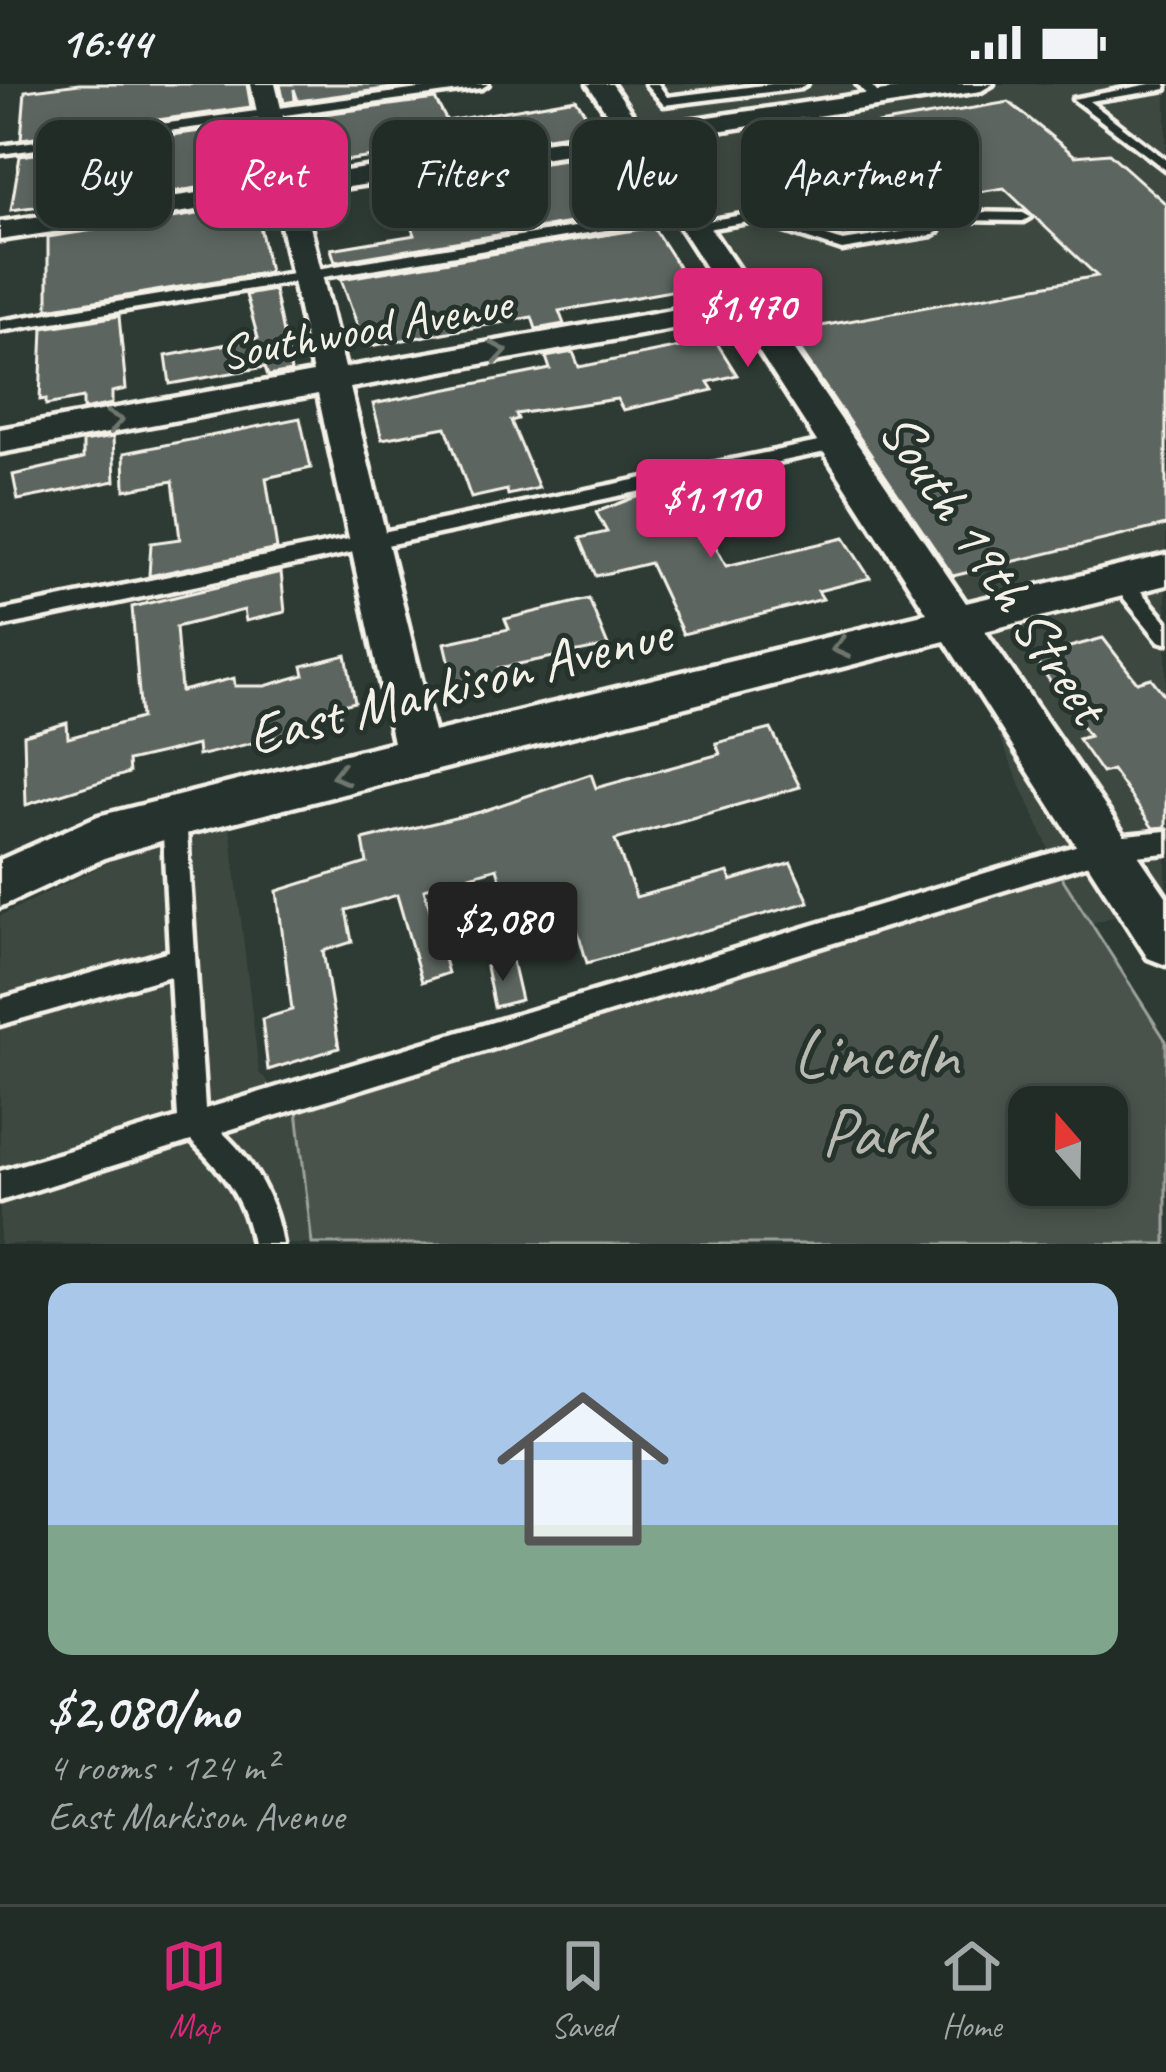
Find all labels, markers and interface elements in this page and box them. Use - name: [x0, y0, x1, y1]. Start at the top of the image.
- text: 16:44: [60, 14, 151, 71]
- chip: Buy: [36, 120, 172, 228]
- chip: Rent: [196, 120, 348, 228]
- chip: Filters: [372, 120, 548, 228]
- chip: New: [572, 120, 717, 228]
- chip: Apartment: [741, 120, 979, 228]
- pin: $1,470: [650, 268, 846, 370]
- street label: Southwood Avenue: [215, 272, 519, 383]
- text: $1,470: [700, 282, 796, 331]
- one-way arrow: [489, 340, 509, 366]
- street label: South 19th Street: [864, 398, 1127, 741]
- one-way arrow: [105, 409, 125, 434]
- pin: $1,110: [613, 459, 809, 561]
- text: $1,110: [663, 473, 759, 522]
- street label: East Markison Avenue: [240, 596, 681, 771]
- one-way arrow: [830, 634, 850, 659]
- one-way arrow: [330, 761, 350, 786]
- pin: $2,080: [405, 882, 601, 984]
- text: $2,080: [455, 896, 551, 945]
- park label: Lincoln Park: [793, 1010, 961, 1176]
- north arrow: [1008, 1086, 1128, 1206]
- map controls: [1008, 1086, 1128, 1206]
- icon: home: [475, 1361, 691, 1577]
- text: $2,080/mo: [48, 1679, 238, 1743]
- text: 4 rooms · 124 m²: [48, 1743, 276, 1792]
- text: East Markison Avenue: [48, 1792, 344, 1841]
- tab: Map: [161, 1933, 227, 2047]
- tab: Saved: [550, 1933, 616, 2047]
- tab: Home: [939, 1933, 1005, 2047]

